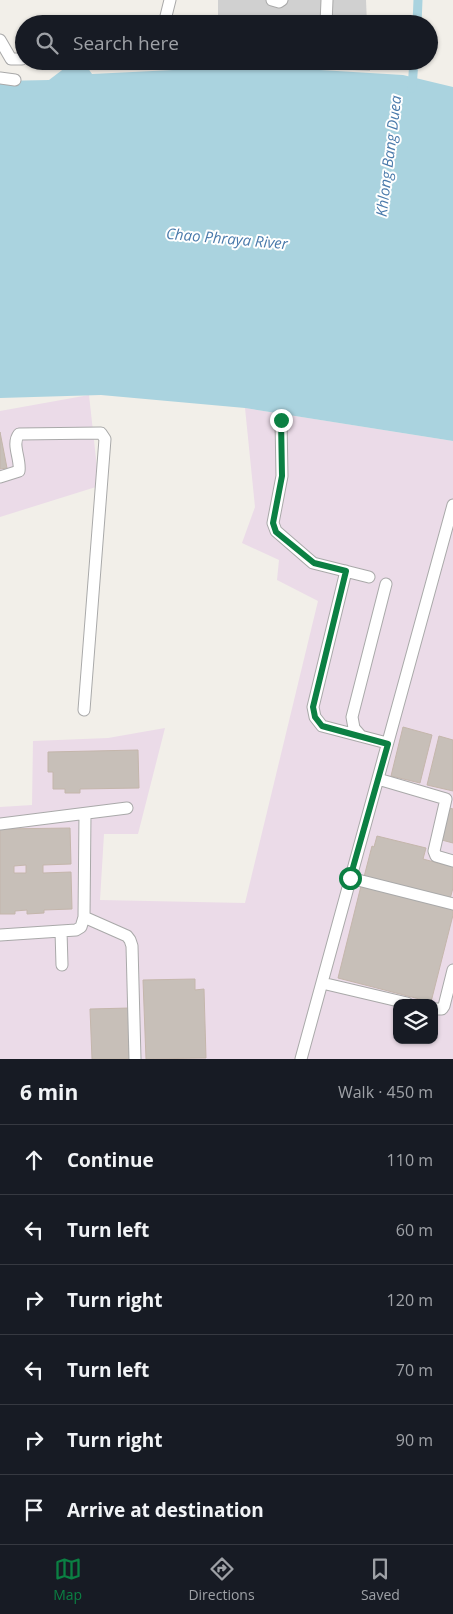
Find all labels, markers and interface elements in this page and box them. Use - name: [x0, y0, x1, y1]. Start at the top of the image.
- search box: [15, 15, 438, 70]
- icon: search: [33, 29, 61, 57]
- text: Search here: [73, 30, 179, 56]
- water label: Khlong Bang Duea: [371, 94, 405, 218]
- water label: Chao Phraya River: [165, 223, 290, 253]
- route end: [270, 409, 293, 432]
- route start: [339, 867, 362, 890]
- map controls: [393, 999, 438, 1044]
- button: layers: [393, 999, 438, 1044]
- text: 6 min: [20, 1078, 78, 1106]
- text: Walk · 450 m: [338, 1081, 433, 1103]
- icon: ahead: [20, 1146, 48, 1174]
- text: Continue: [67, 1147, 154, 1173]
- text: 110 m: [387, 1149, 433, 1171]
- icon: left: [20, 1216, 48, 1244]
- text: Turn left: [67, 1217, 149, 1243]
- text: 60 m: [396, 1219, 433, 1241]
- icon: right: [20, 1286, 48, 1314]
- text: Turn right: [67, 1287, 162, 1313]
- text: 120 m: [387, 1289, 433, 1311]
- icon: left: [20, 1356, 48, 1384]
- text: Turn left: [67, 1357, 149, 1383]
- text: 70 m: [396, 1359, 433, 1381]
- icon: right: [20, 1426, 48, 1454]
- text: Turn right: [67, 1427, 162, 1453]
- text: 90 m: [396, 1429, 433, 1451]
- icon: arrive: [20, 1496, 48, 1524]
- text: Arrive at destination: [67, 1497, 264, 1523]
- tab: Map: [53, 1555, 82, 1604]
- tab: Directions: [188, 1555, 255, 1604]
- tab: Saved: [361, 1555, 400, 1604]

